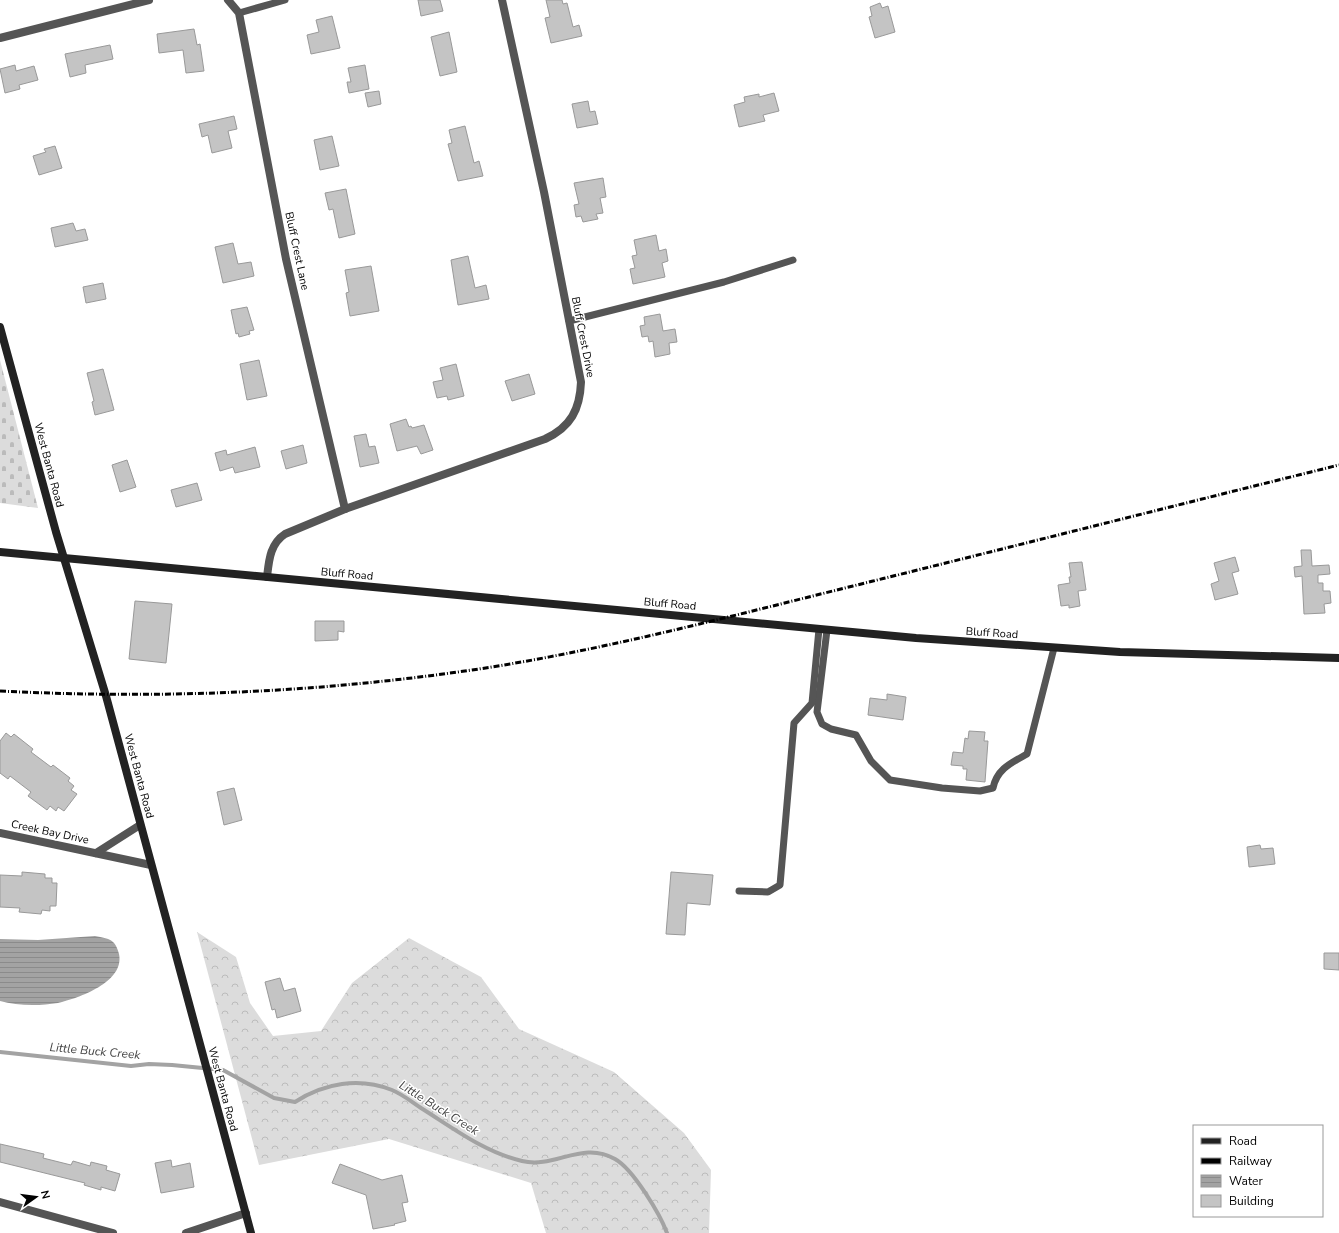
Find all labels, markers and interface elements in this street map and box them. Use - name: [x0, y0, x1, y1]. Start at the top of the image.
- street label: Bluff Crest Lane: [281, 210, 313, 292]
- street label: Bluff Crest Drive: [568, 295, 598, 379]
- street label: West Banta Road: [31, 421, 67, 509]
- street label: Bluff Road: [320, 564, 374, 584]
- street label: Bluff Road: [643, 594, 697, 614]
- street label: Bluff Road: [965, 624, 1019, 642]
- street label: West Banta Road: [121, 732, 157, 820]
- street label: Creek Bay Drive: [10, 816, 90, 848]
- water label: Little Buck Creek: [49, 1039, 142, 1063]
- street label: West Banta Road: [205, 1045, 241, 1133]
- water label: Little Buck Creek: [396, 1077, 483, 1139]
- legend: [1193, 1125, 1323, 1217]
- text: Road: [1229, 1133, 1257, 1149]
- text: Railway: [1229, 1153, 1273, 1169]
- text: Water: [1229, 1173, 1263, 1189]
- north arrow: [16, 1177, 56, 1217]
- text: N: [37, 1189, 53, 1201]
- text: Building: [1229, 1193, 1274, 1209]

